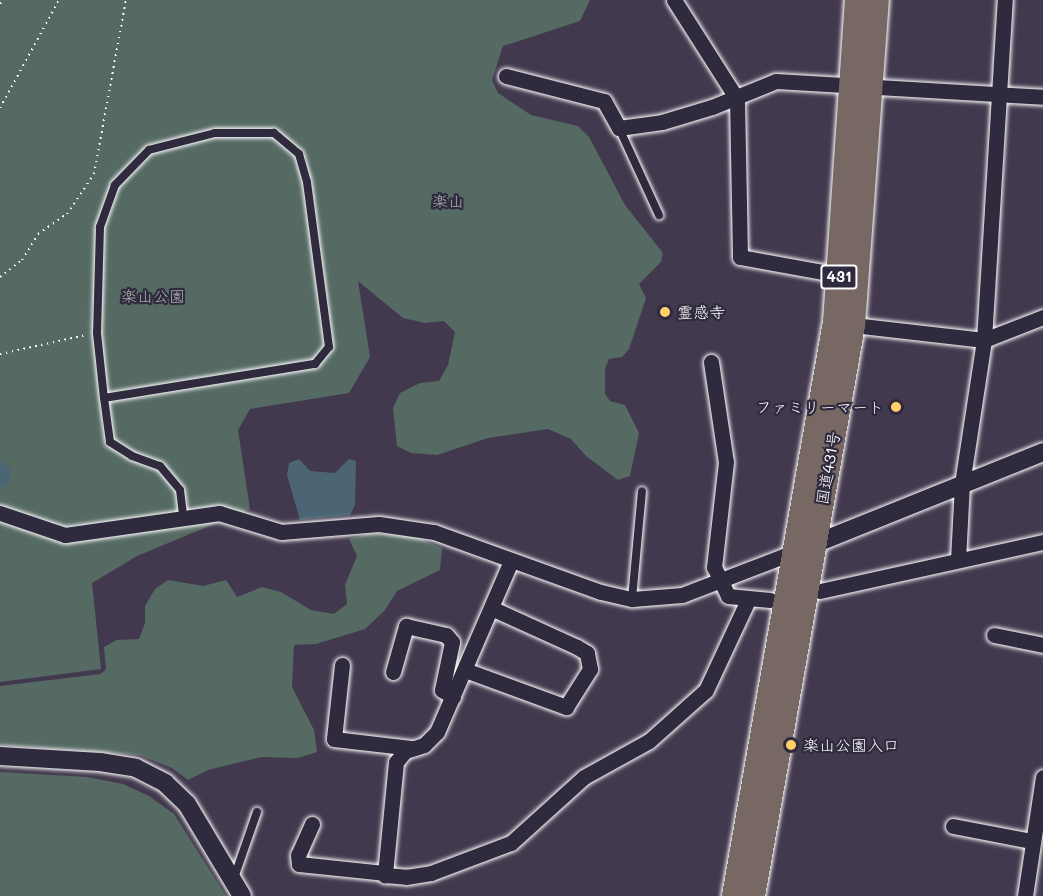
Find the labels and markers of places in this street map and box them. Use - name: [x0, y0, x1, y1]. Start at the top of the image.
- place label: 霊感寺: [677, 302, 725, 322]
- marker: 霊感寺: [658, 305, 672, 319]
- place label: ファミリーマート: [756, 397, 884, 417]
- marker: ファミリーマート: [889, 400, 903, 414]
- place label: 楽山公園入口: [803, 735, 899, 755]
- marker: 楽山公園入口: [784, 738, 798, 752]

